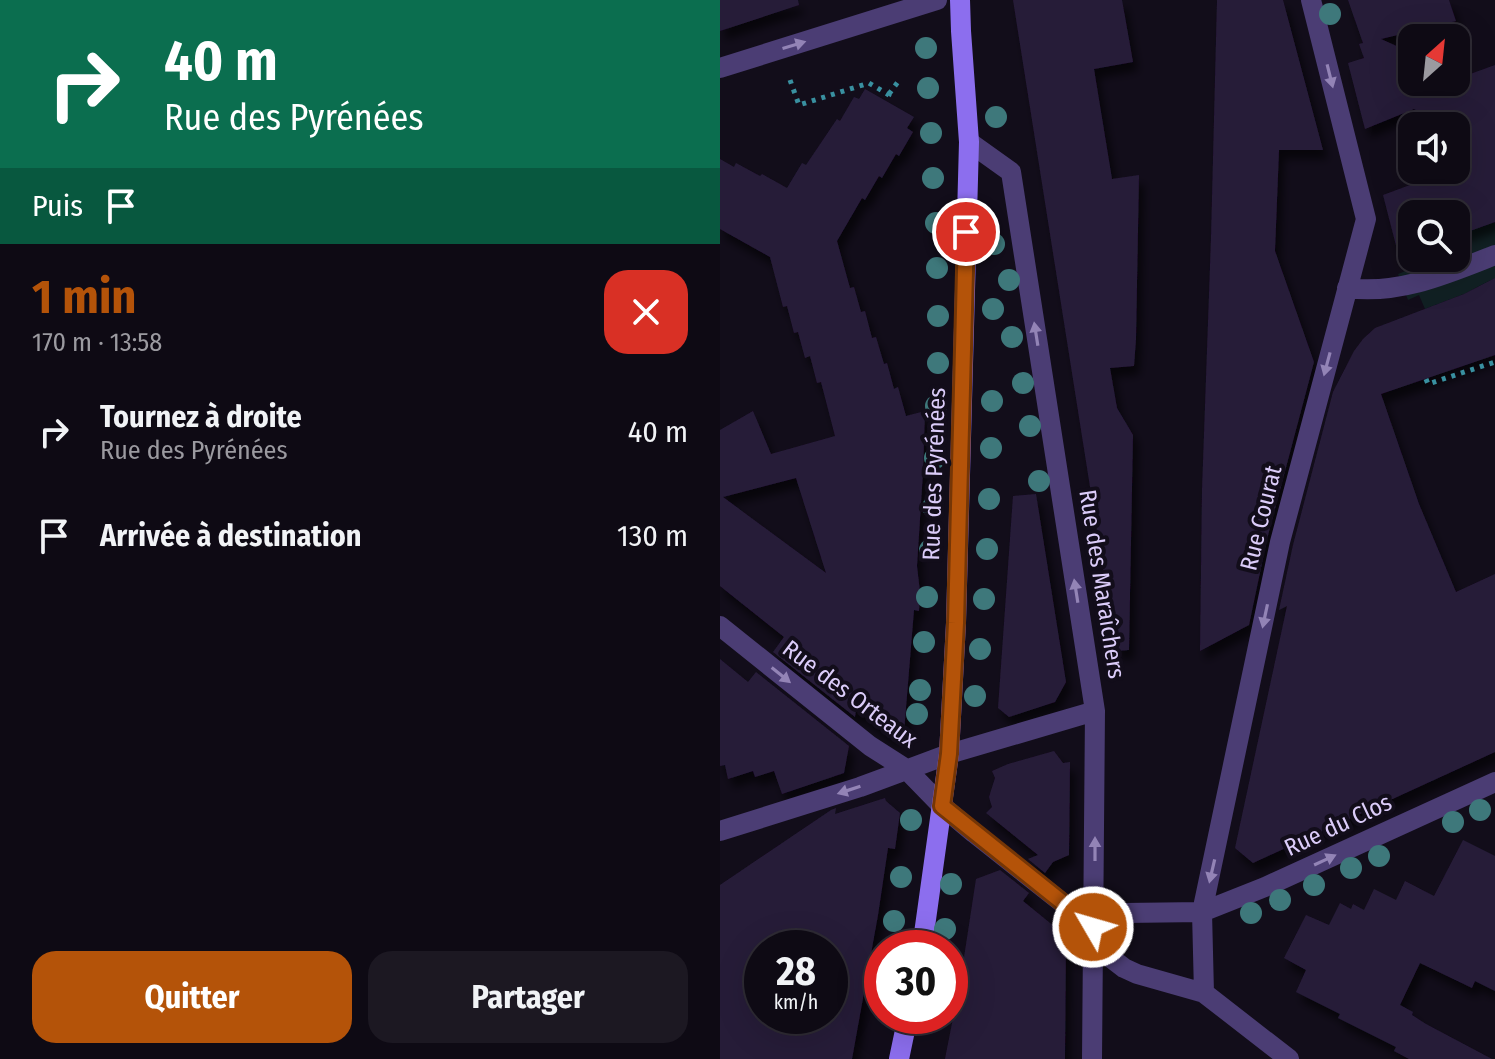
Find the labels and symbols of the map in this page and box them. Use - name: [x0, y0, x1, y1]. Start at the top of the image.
- north arrow: [1398, 24, 1470, 96]
- one-way arrow: [783, 38, 807, 50]
- one-way arrow: [1325, 63, 1337, 88]
- pin: [932, 198, 1000, 266]
- one-way arrow: [1029, 321, 1042, 346]
- one-way arrow: [1320, 351, 1332, 376]
- street label: Rue des Pyrénées: [917, 387, 951, 561]
- street label: Rue Courat: [1234, 462, 1288, 573]
- street label: Rue des Maraîchers: [1073, 487, 1131, 681]
- one-way arrow: [1070, 578, 1082, 603]
- one-way arrow: [1258, 604, 1271, 629]
- street label: Rue des Orteaux: [777, 634, 923, 754]
- one-way arrow: [771, 666, 791, 683]
- one-way arrow: [837, 784, 861, 797]
- street label: Rue du Clos: [1280, 788, 1396, 862]
- one-way arrow: [1089, 836, 1101, 861]
- one-way arrow: [1313, 853, 1337, 866]
- one-way arrow: [1205, 858, 1218, 883]
- position arrow: [1051, 885, 1135, 969]
- speed limit sign: 30: [864, 930, 968, 1034]

